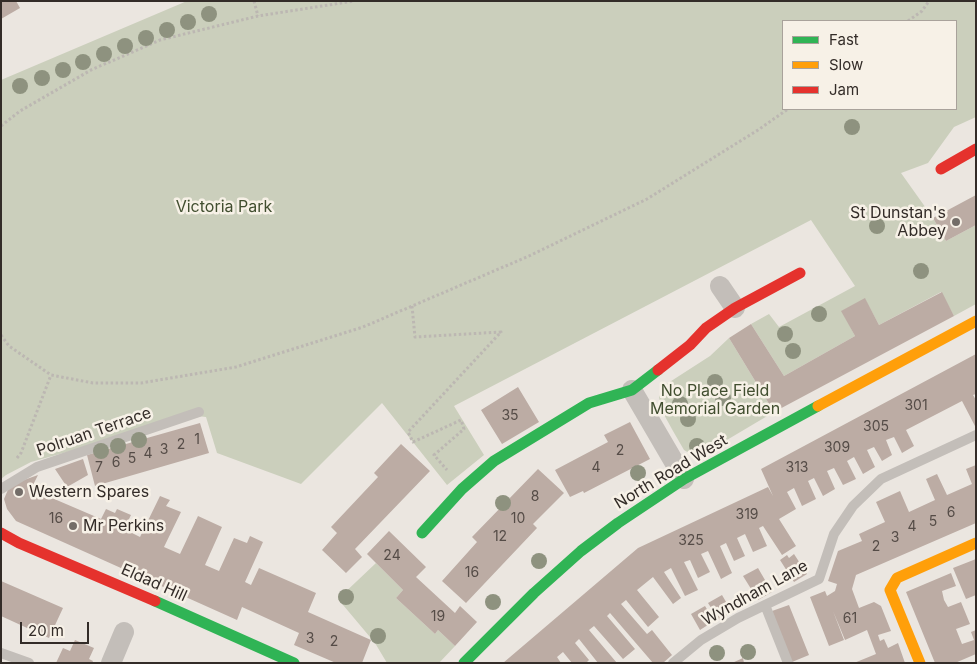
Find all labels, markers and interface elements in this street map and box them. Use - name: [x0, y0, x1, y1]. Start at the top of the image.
- legend: [782, 20, 957, 110]
- text: Fast: [829, 30, 859, 49]
- text: Slow: [829, 55, 863, 74]
- text: Jam: [829, 80, 859, 99]
- park label: Victoria Park: [176, 197, 272, 217]
- place label: St Dunstan's Abbey: [850, 203, 946, 241]
- marker: St Dunstan's Abbey: [950, 216, 962, 228]
- park label: No Place Field Memorial Garden: [650, 381, 780, 419]
- house number: 301: [904, 398, 928, 414]
- street label: Polruan Terrace: [34, 403, 154, 461]
- house number: 35: [501, 408, 519, 424]
- house number: 305: [863, 419, 889, 435]
- street label: North Road West: [611, 431, 731, 513]
- house number: 1: [194, 432, 200, 448]
- house number: 2: [177, 437, 185, 453]
- house number: 309: [824, 440, 850, 456]
- house number: 3: [160, 442, 168, 458]
- house number: 2: [616, 443, 624, 459]
- house number: 4: [143, 446, 153, 462]
- house number: 5: [128, 451, 136, 467]
- house number: 6: [112, 455, 120, 471]
- house number: 7: [95, 460, 103, 476]
- house number: 4: [591, 460, 601, 476]
- house number: 313: [786, 460, 808, 476]
- place label: Western Spares: [29, 482, 149, 502]
- marker: Western Spares: [13, 486, 25, 498]
- house number: 8: [531, 489, 539, 505]
- house number: 6: [947, 505, 955, 521]
- house number: 319: [735, 507, 759, 523]
- house number: 16: [49, 511, 63, 527]
- house number: 10: [511, 511, 525, 527]
- house number: 5: [929, 514, 937, 530]
- place label: Mr Perkins: [83, 516, 164, 536]
- house number: 4: [907, 519, 917, 535]
- marker: Mr Perkins: [67, 520, 79, 532]
- house number: 12: [493, 529, 507, 545]
- house number: 3: [891, 530, 899, 546]
- house number: 325: [678, 533, 704, 549]
- house number: 2: [872, 539, 880, 555]
- house number: 24: [383, 548, 401, 564]
- street label: Wyndham Lane: [699, 556, 811, 630]
- street label: Eldad Hill: [118, 560, 190, 606]
- house number: 16: [465, 565, 479, 581]
- house number: 19: [431, 609, 445, 625]
- house number: 61: [843, 611, 857, 627]
- scale bar: [22, 612, 91, 644]
- text: 20 m: [28, 621, 64, 640]
- house number: 3: [306, 631, 314, 647]
- house number: 2: [330, 634, 338, 650]

